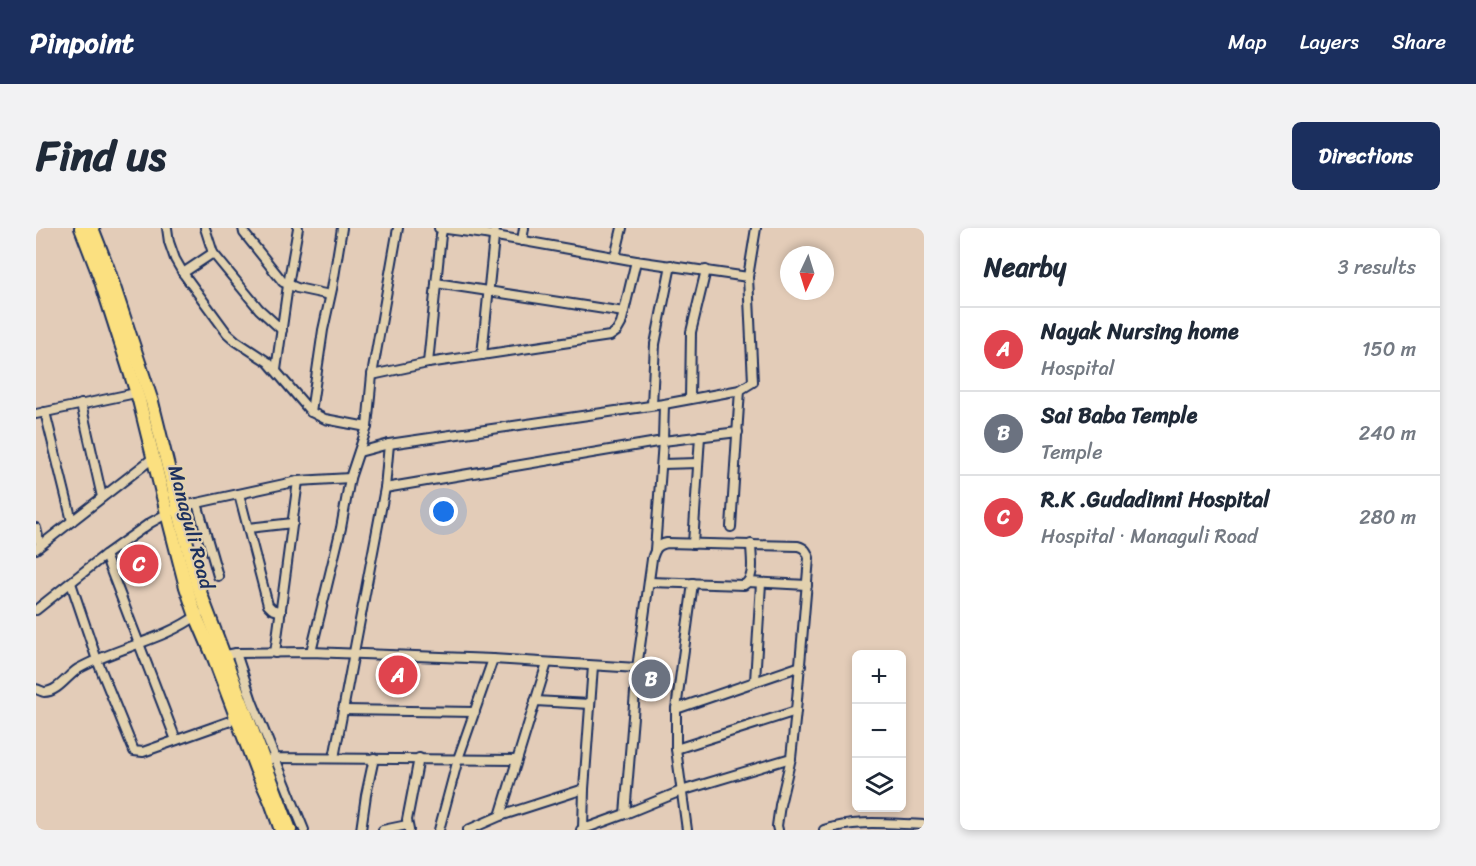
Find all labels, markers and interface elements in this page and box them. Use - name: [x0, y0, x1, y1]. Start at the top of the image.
- text: Pinpoint: [30, 18, 134, 67]
- text: Map: [1228, 23, 1267, 61]
- text: Layers: [1300, 23, 1359, 61]
- text: Share: [1392, 23, 1446, 61]
- text: Find us: [36, 119, 166, 193]
- button: Directions: [1292, 122, 1440, 190]
- text: Nearby: [984, 244, 1066, 290]
- north arrow: [780, 246, 834, 300]
- text: 3 results: [1338, 250, 1416, 285]
- text: Nayak Nursing home: [1041, 312, 1239, 351]
- text: A: [997, 332, 1010, 367]
- text: 150 m: [1362, 332, 1416, 367]
- text: Hospital: [1041, 351, 1114, 386]
- text: Sai Baba Temple: [1041, 396, 1197, 435]
- text: B: [997, 416, 1010, 451]
- text: 240 m: [1359, 416, 1416, 451]
- text: Temple: [1041, 435, 1103, 470]
- street label: Managuli Road: [158, 461, 225, 594]
- text: R.K .Gudadinni Hospital: [1041, 480, 1270, 519]
- your location: [429, 497, 458, 526]
- text: C: [997, 500, 1010, 535]
- text: 280 m: [1359, 500, 1416, 535]
- text: Hospital · Managuli Road: [1041, 519, 1257, 554]
- pin: C: [120, 542, 158, 586]
- map controls: [852, 650, 906, 812]
- button: +: [852, 650, 906, 704]
- pin: A: [378, 652, 418, 698]
- pin: B: [632, 656, 670, 702]
- button: −: [852, 704, 906, 758]
- button: layers: [852, 758, 906, 812]

